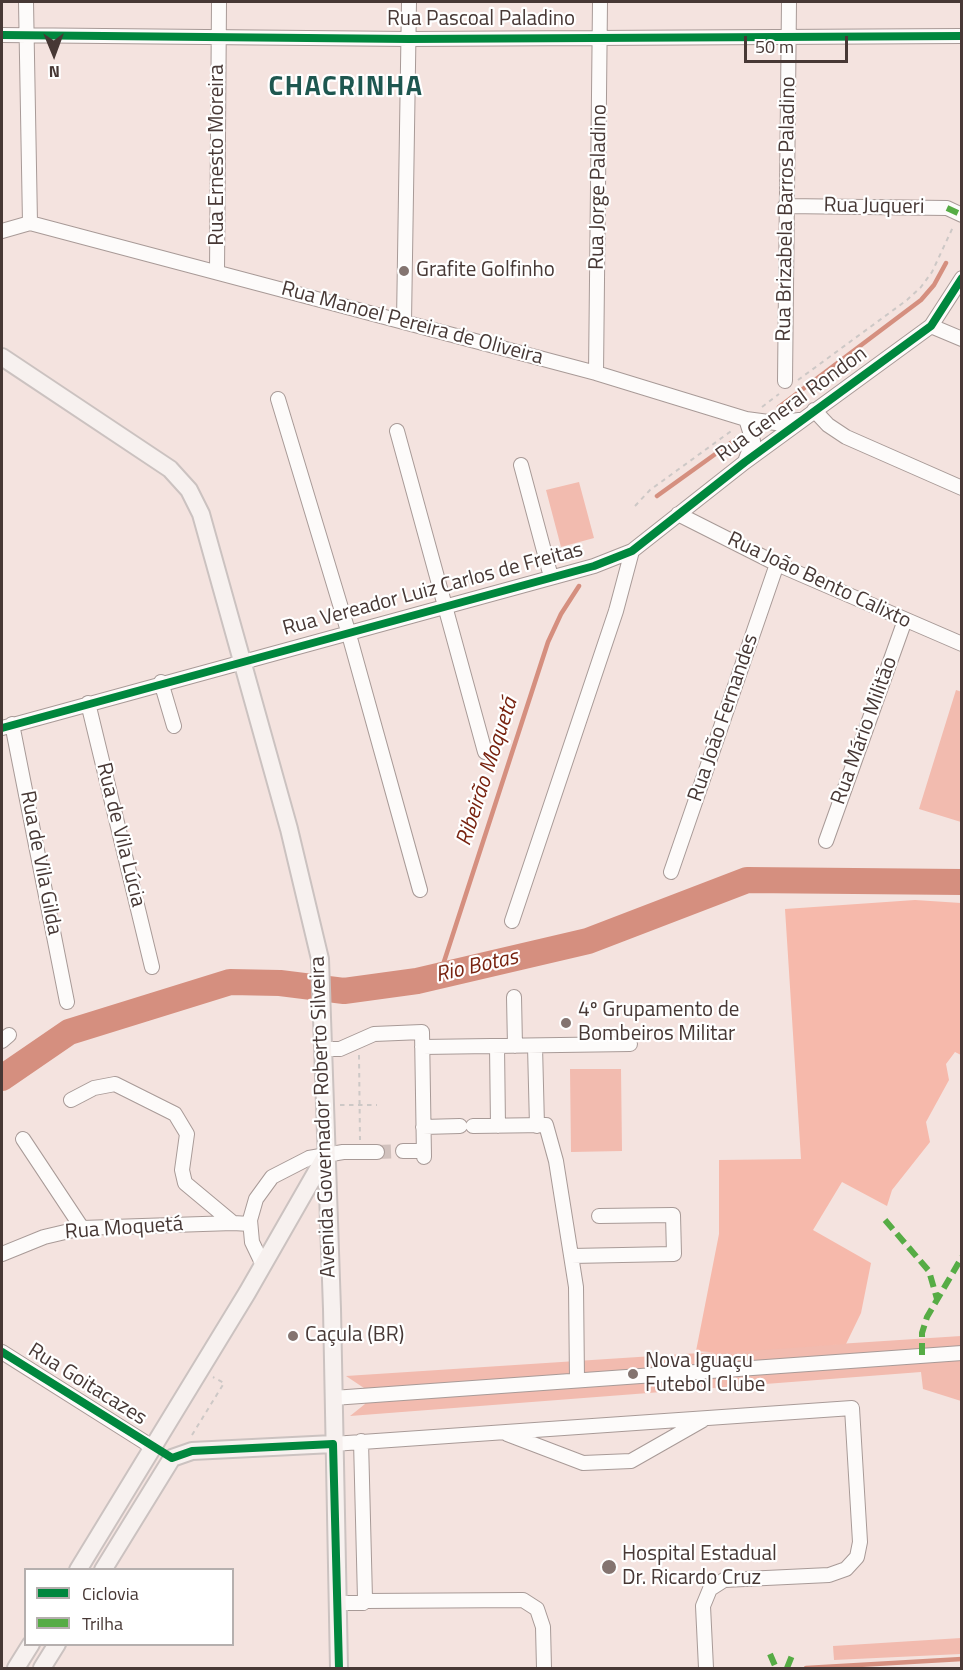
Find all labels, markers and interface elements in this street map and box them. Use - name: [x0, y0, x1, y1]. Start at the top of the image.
- street label: Rua Pascoal Paladino: [387, 7, 575, 33]
- north arrow: [24, 24, 84, 84]
- scale bar: [747, 24, 850, 62]
- text: 50 m: [755, 33, 794, 60]
- text: N: [49, 60, 60, 84]
- street label: Rua Ernesto Moreira: [205, 64, 231, 246]
- district label: CHACRINHA: [269, 72, 423, 104]
- street label: Rua Brizabela Barros Paladino: [772, 76, 802, 342]
- street label: Rua Jorge Paladino: [585, 104, 613, 270]
- street label: Rua Juqueri: [823, 194, 925, 220]
- place label: Grafite Golfinho: [416, 258, 555, 284]
- marker: Grafite Golfinho: [397, 264, 411, 278]
- street label: Rua Manoel Pereira de Oliveira: [278, 277, 546, 371]
- street label: Rua General Rondon: [712, 342, 872, 468]
- street label: Rua João Bento Calixto: [723, 527, 915, 635]
- street label: Rua Vereador Luiz Carlos de Freitas: [280, 538, 586, 642]
- street label: Rua João Fernandes: [684, 631, 764, 805]
- street label: Rua Mário Militão: [827, 654, 903, 808]
- water label: Ribeirão Moquetá: [452, 695, 524, 849]
- street label: Rua de Vila Lúcia: [90, 760, 150, 910]
- street label: Rua de Vila Gilda: [14, 789, 66, 937]
- water label: Rio Botas: [433, 945, 521, 989]
- street label: Avenida Governador Roberto Silveira: [306, 956, 342, 1278]
- place label: 4º Grupamento de Bombeiros Militar: [578, 998, 739, 1048]
- marker: 4º Grupamento de Bombeiros Militar: [559, 1016, 573, 1030]
- street label: Rua Moquetá: [64, 1212, 184, 1246]
- place label: Caçula (BR): [305, 1323, 404, 1349]
- marker: Caçula (BR): [286, 1329, 300, 1343]
- street label: Rua Goitacazes: [23, 1338, 151, 1432]
- place label: Nova Iguaçu Futebol Clube: [645, 1349, 765, 1399]
- marker: Nova Iguaçu Futebol Clube: [626, 1367, 640, 1381]
- place label: Hospital Estadual Dr. Ricardo Cruz: [622, 1542, 777, 1592]
- marker: Hospital Estadual Dr. Ricardo Cruz: [600, 1558, 618, 1576]
- legend: [24, 1568, 234, 1646]
- text: Ciclovia: [82, 1580, 139, 1607]
- text: Trilha: [82, 1610, 123, 1637]

